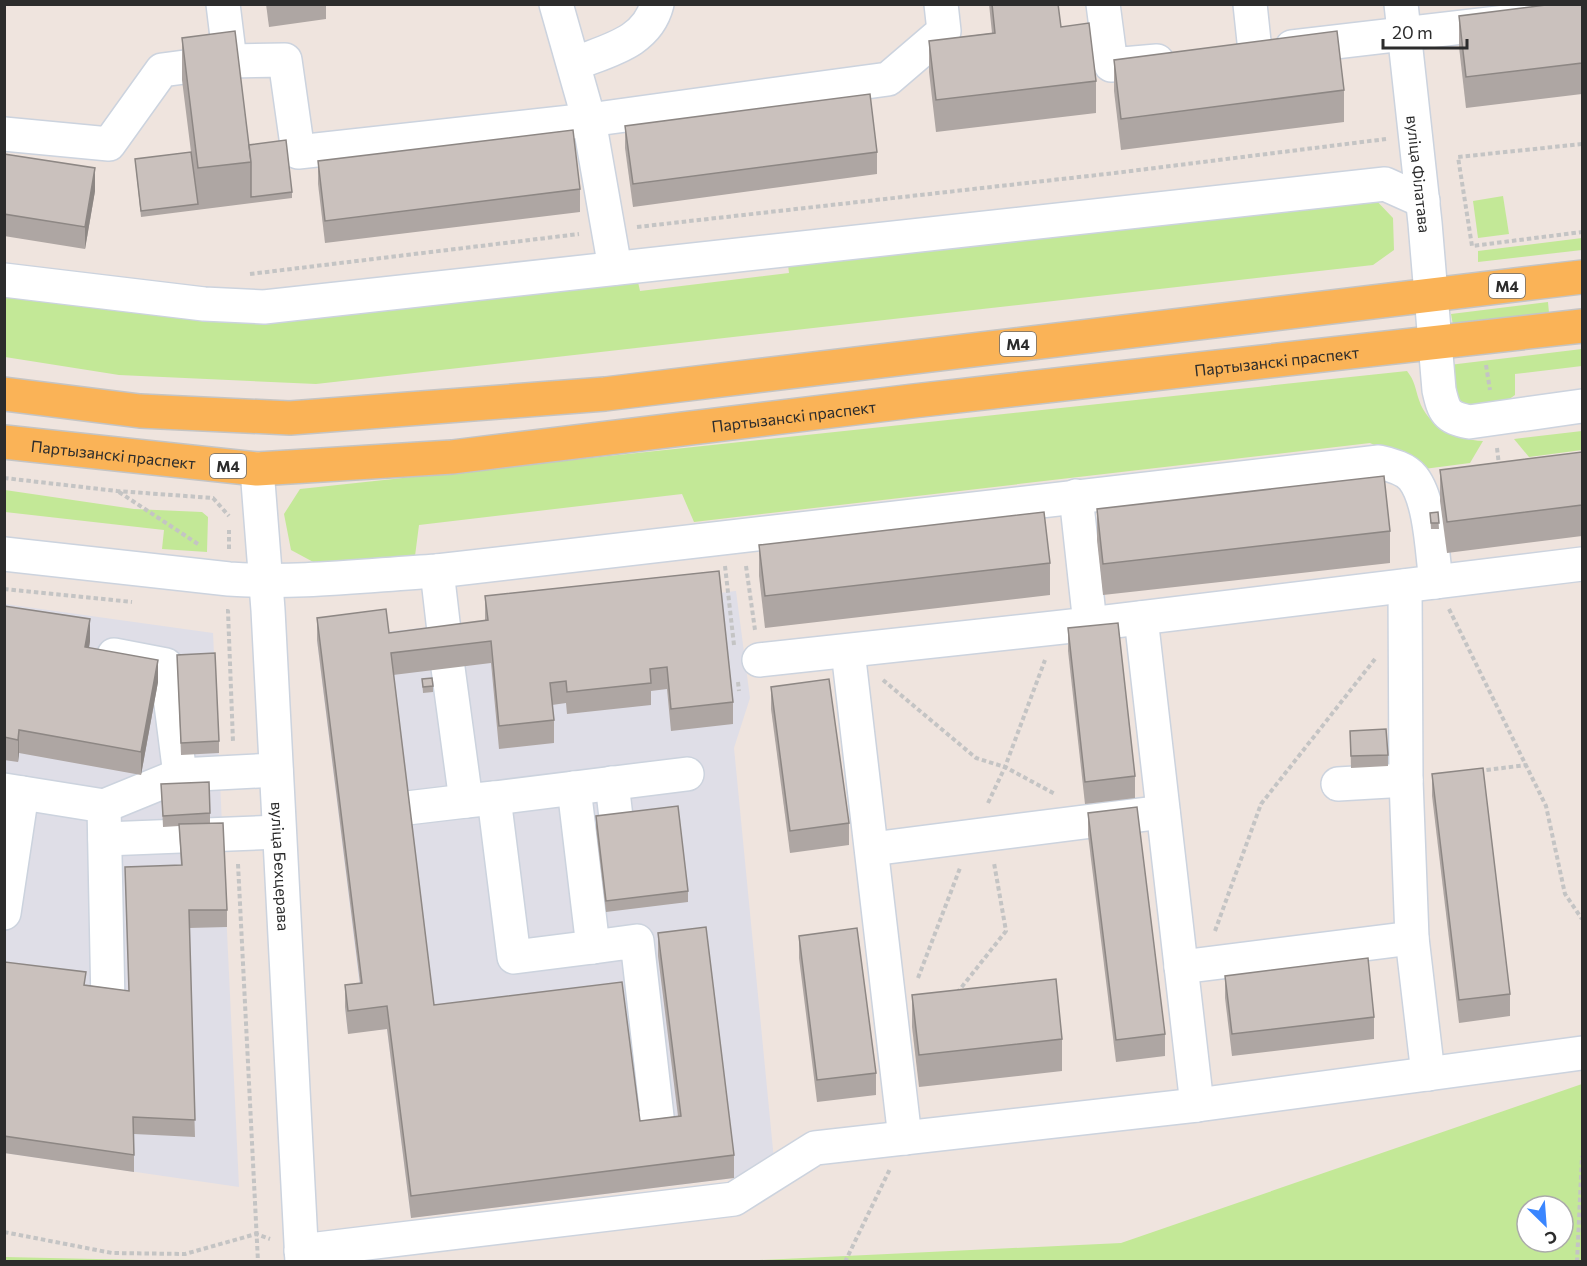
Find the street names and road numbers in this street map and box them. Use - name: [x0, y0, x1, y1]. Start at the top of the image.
- street label: вуліца Філатава: [1404, 114, 1435, 234]
- road number: М4: [1489, 274, 1525, 298]
- road number: М4: [1000, 332, 1036, 356]
- street label: Партызанскі праспект: [1193, 342, 1360, 379]
- street label: Партызанскі праспект: [710, 396, 878, 435]
- street label: Партызанскі праспект: [30, 435, 197, 472]
- road number: М4: [210, 454, 246, 478]
- street label: вуліца Бехцерава: [269, 801, 294, 931]

